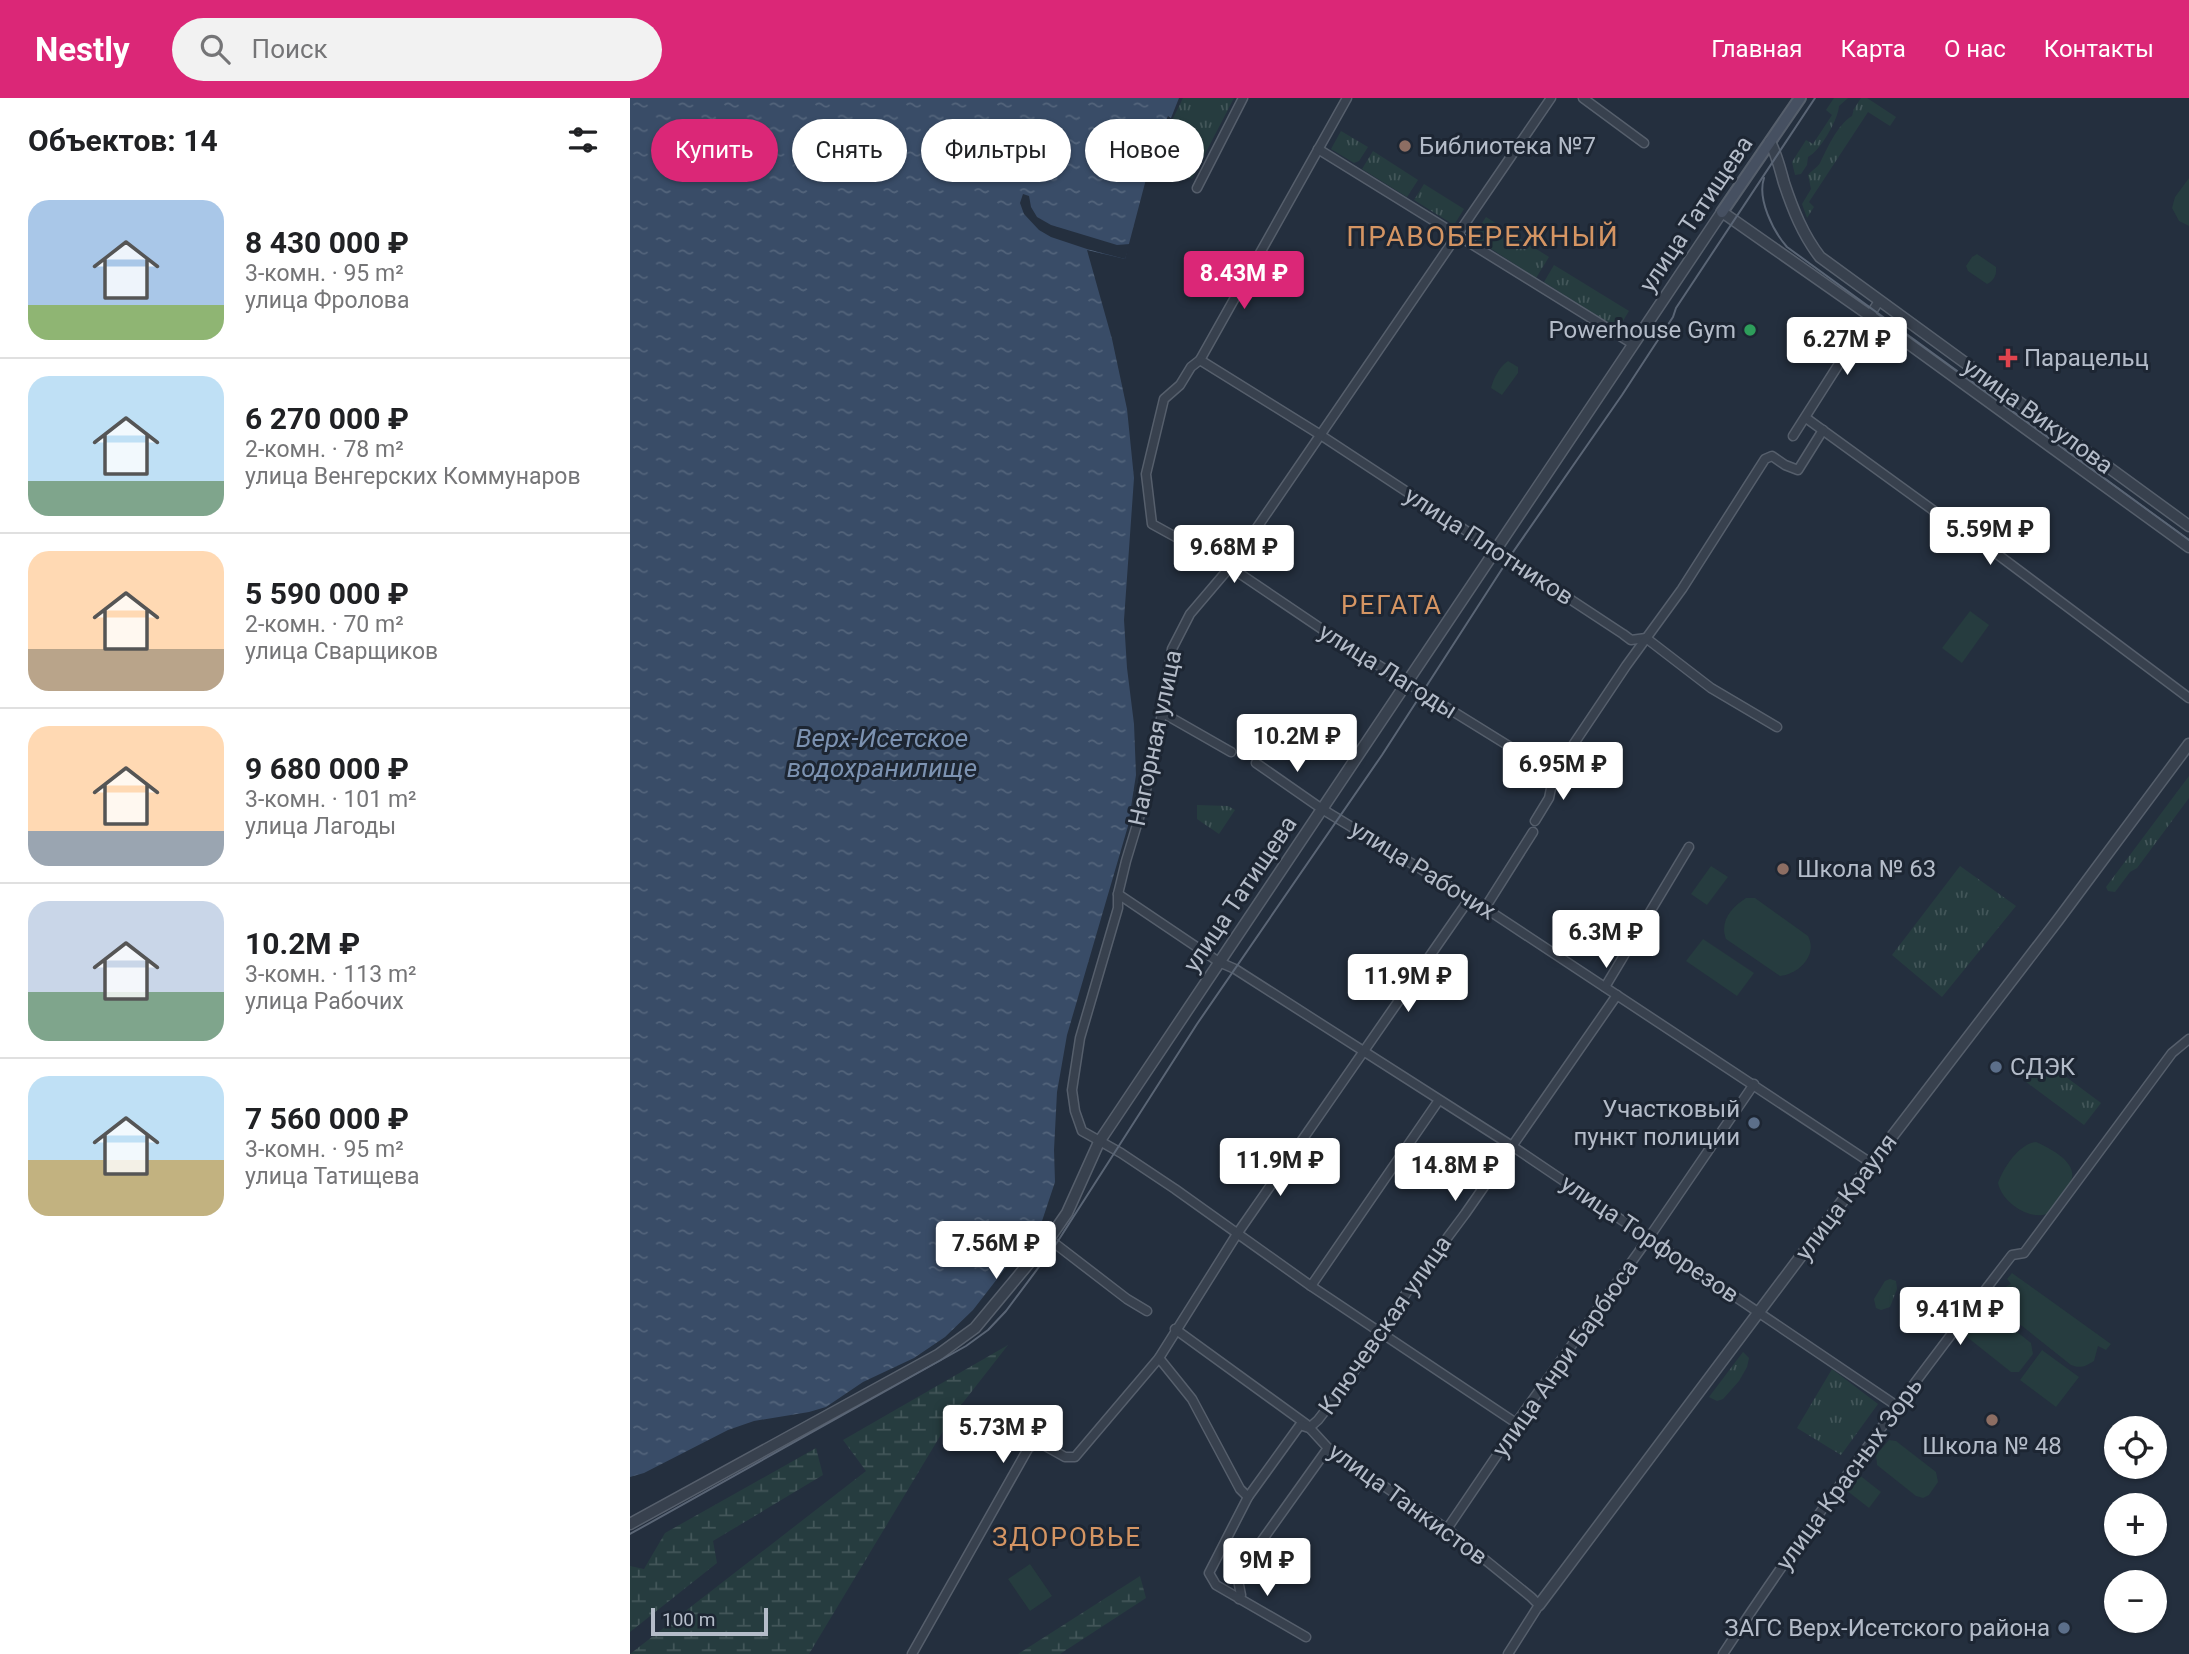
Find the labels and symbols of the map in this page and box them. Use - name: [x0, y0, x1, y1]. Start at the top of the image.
- street label: улица Татищева: [1633, 131, 1759, 297]
- place label: Библиотека №7: [1419, 132, 1596, 160]
- marker: Библиотека №7: [1397, 138, 1413, 154]
- district label: ПРАВОБЕРЕЖНЫЙ: [1346, 220, 1620, 253]
- pin: 8.43M ₽: [1179, 252, 1309, 311]
- place label: Powerhouse Gym: [1548, 316, 1736, 344]
- pin: 6.27M ₽: [1782, 317, 1912, 377]
- marker: Powerhouse Gym: [1742, 322, 1758, 338]
- place label: Парацельц: [2024, 344, 2149, 372]
- marker: Парацельц: [1998, 348, 2018, 368]
- street label: улица Викулова: [1957, 352, 2119, 480]
- street label: улица Плотников: [1399, 481, 1579, 611]
- pin: 5.59M ₽: [1925, 508, 2055, 567]
- pin: 9.68M ₽: [1169, 526, 1299, 585]
- district label: РЕГАТА: [1341, 590, 1443, 620]
- street label: улица Лагоды: [1314, 617, 1462, 725]
- street label: Нагорная улица: [1123, 647, 1187, 829]
- pin: 10.2M ₽: [1232, 714, 1362, 774]
- water label: Верх-Исетское водохранилище: [787, 723, 977, 783]
- pin: 6.95M ₽: [1498, 742, 1628, 802]
- street label: улица Татищева: [1177, 811, 1303, 977]
- street label: улица Рабочих: [1345, 814, 1501, 926]
- place label: Школа № 63: [1797, 855, 1936, 883]
- marker: Школа № 63: [1775, 861, 1791, 877]
- pin: 6.3M ₽: [1549, 910, 1663, 970]
- pin: 11.9M ₽: [1343, 954, 1473, 1014]
- place label: СДЭК: [2010, 1053, 2076, 1081]
- marker: СДЭК: [1988, 1059, 2004, 1075]
- place label: Участковый пункт полиции: [1573, 1095, 1740, 1151]
- marker: Участковый пункт полиции: [1746, 1115, 1762, 1131]
- street label: улица Крауля: [1789, 1128, 1903, 1266]
- pin: 11.9M ₽: [1215, 1138, 1345, 1198]
- pin: 14.8M ₽: [1390, 1144, 1520, 1203]
- street label: улица Торфорезов: [1556, 1169, 1744, 1309]
- pin: 7.56M ₽: [931, 1222, 1061, 1281]
- street label: Ключевская улица: [1313, 1230, 1457, 1420]
- street label: улица Анри Барбюса: [1486, 1254, 1644, 1462]
- pin: 9.41M ₽: [1895, 1288, 2025, 1347]
- street label: улица Красных Зорь: [1770, 1372, 1928, 1576]
- pin: 5.73M ₽: [938, 1406, 1068, 1465]
- marker: Школа № 48: [1984, 1412, 2000, 1428]
- place label: Школа № 48: [1922, 1432, 2062, 1460]
- street label: улица Танкистов: [1323, 1437, 1493, 1571]
- district label: ЗДОРОВЬЕ: [992, 1522, 1142, 1552]
- pin: 9M ₽: [1226, 1538, 1308, 1598]
- scale bar: [651, 1605, 768, 1637]
- place label: ЗАГС Верх-Исетского района: [1724, 1614, 2050, 1642]
- marker: ЗАГС Верх-Исетского района: [2056, 1620, 2072, 1636]

